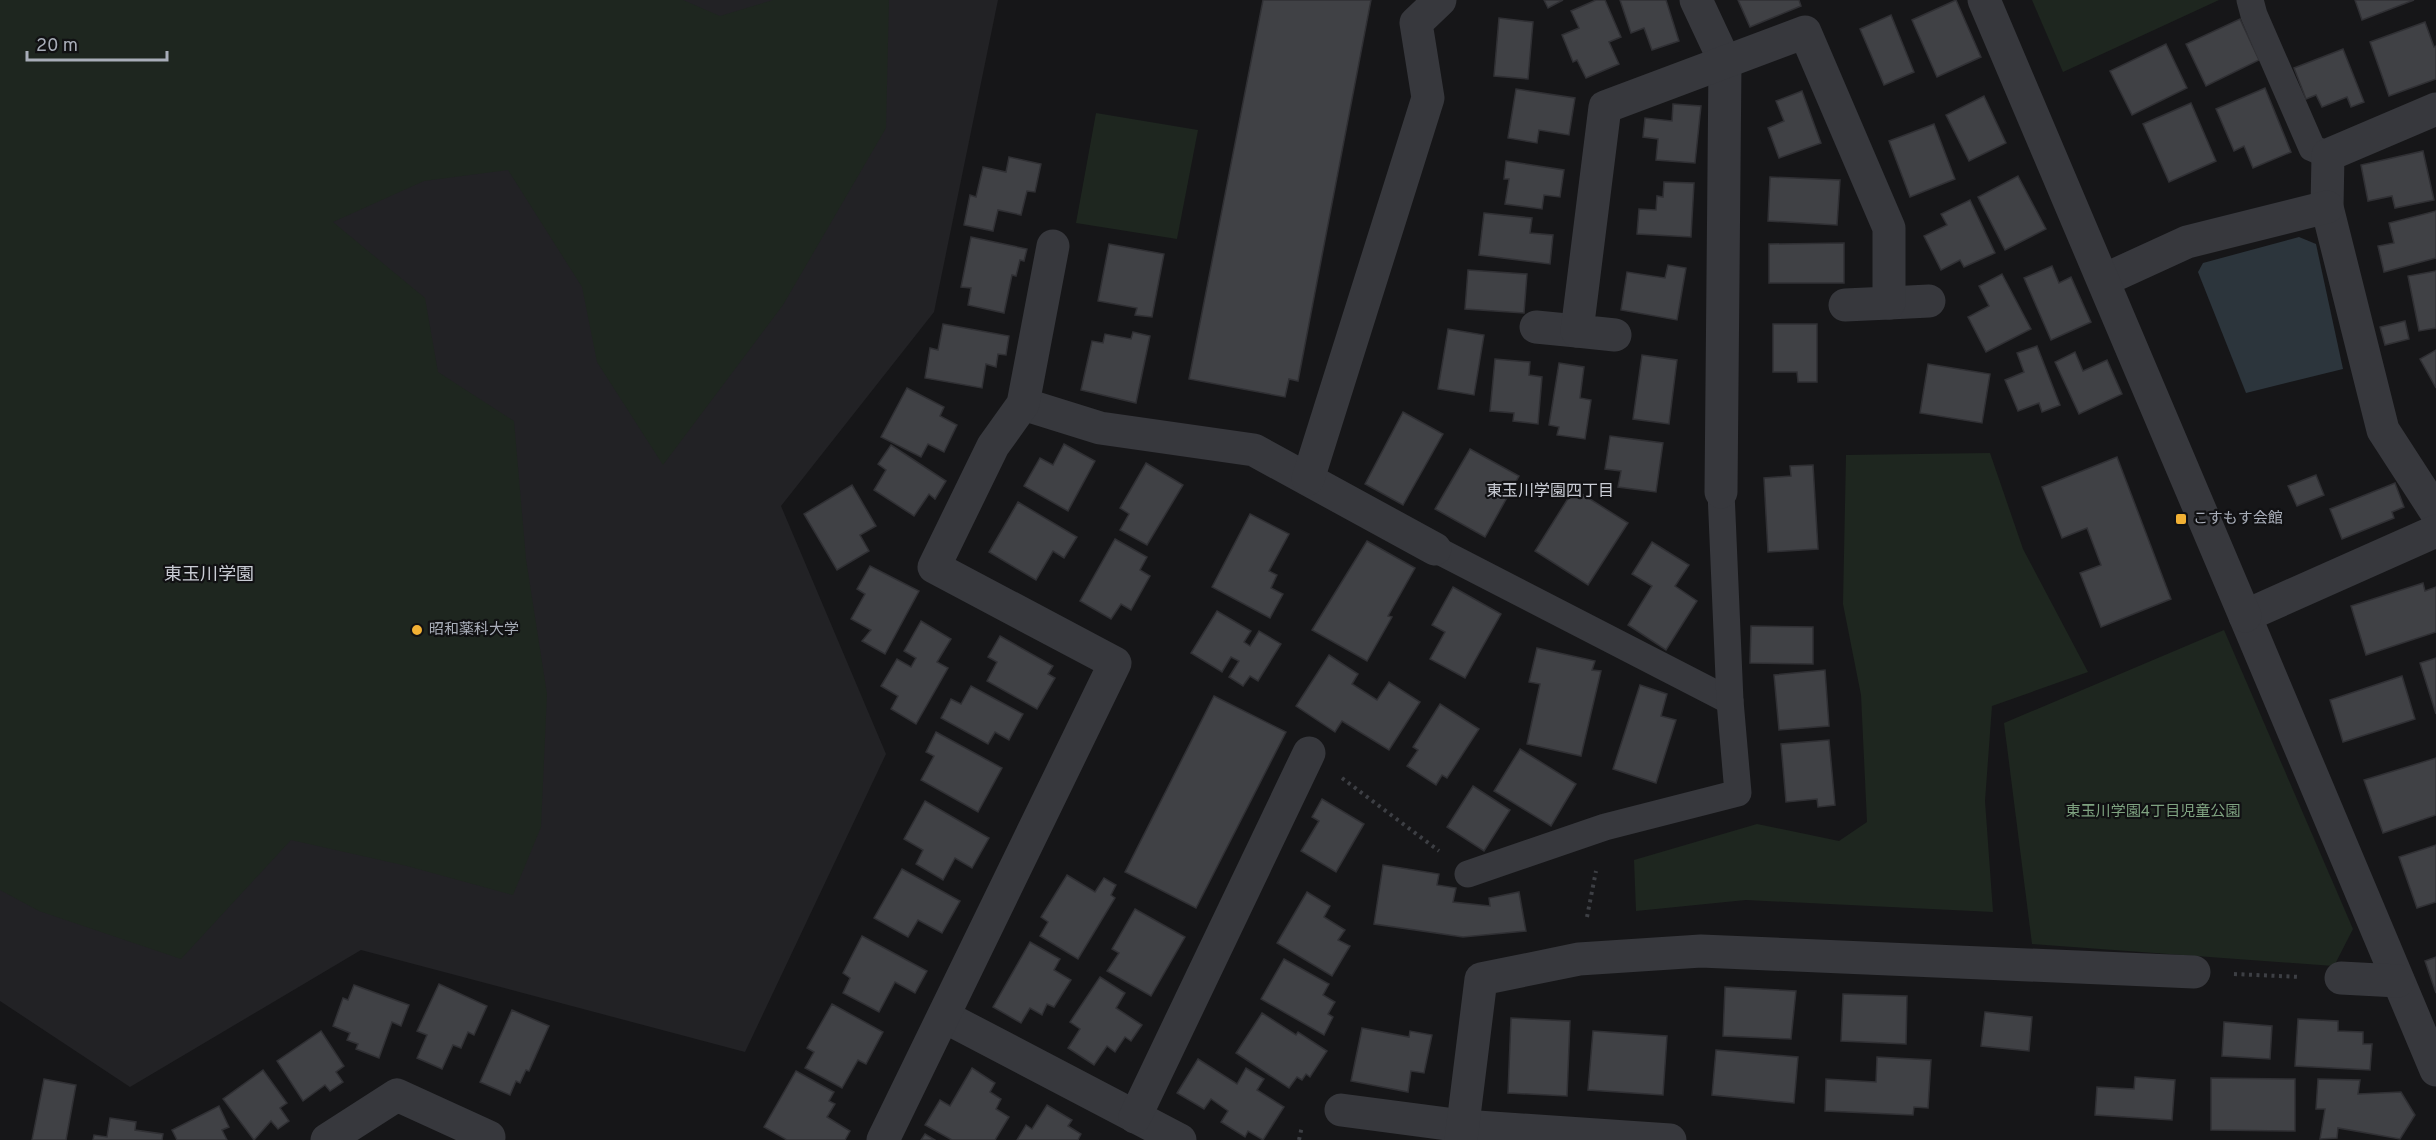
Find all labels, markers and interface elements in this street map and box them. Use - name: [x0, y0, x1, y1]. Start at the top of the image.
- scale bar: [27, 24, 166, 62]
- text: 20 m: [36, 35, 78, 58]
- district label: 東玉川学園四丁目: [1486, 482, 1614, 502]
- place label: こすもす会館: [2193, 510, 2283, 529]
- marker: こすもす会館: [2174, 512, 2188, 526]
- district label: 東玉川学園: [164, 564, 254, 587]
- place label: 昭和薬科大学: [429, 621, 519, 640]
- marker: 昭和薬科大学: [410, 623, 424, 637]
- park label: 東玉川学園4丁目児童公園: [2066, 803, 2240, 822]

